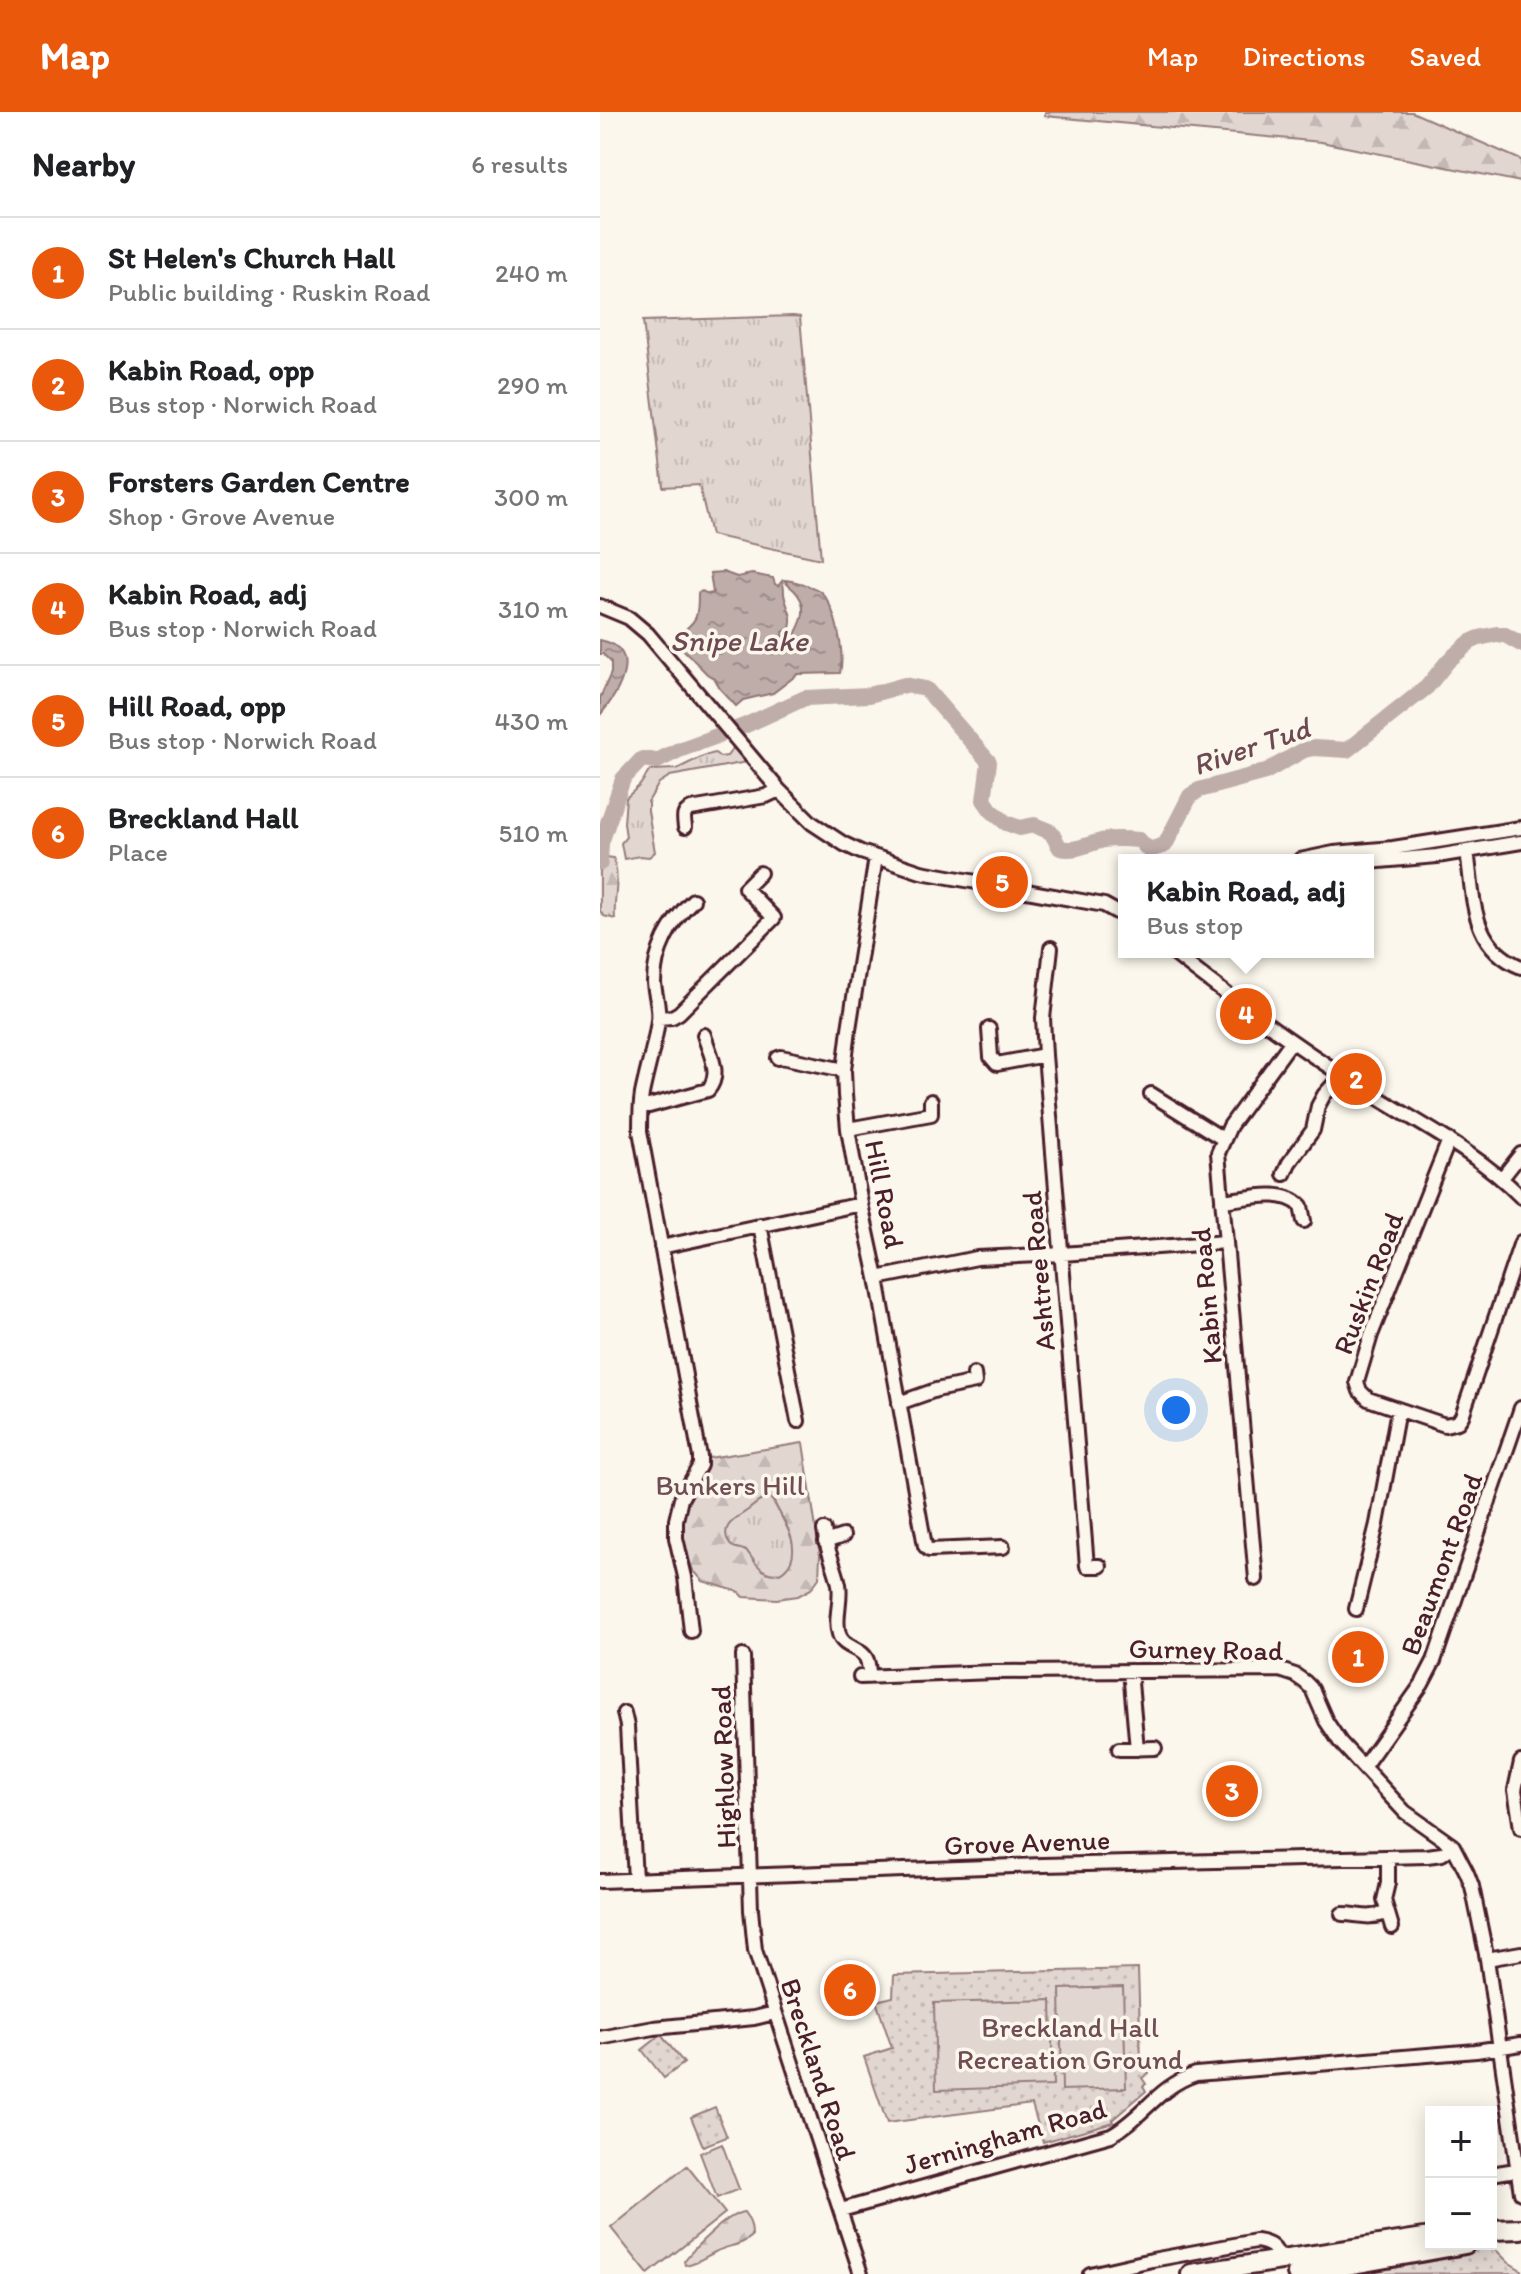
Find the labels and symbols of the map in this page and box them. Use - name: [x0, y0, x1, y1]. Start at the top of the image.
- water label: Snipe Lake: [670, 622, 810, 659]
- water label: River Tud: [1187, 708, 1317, 783]
- pin: 5: [976, 852, 1028, 912]
- pin: 4: [1220, 984, 1272, 1044]
- pin: 2: [1330, 1049, 1382, 1109]
- street label: Hill Road: [858, 1137, 912, 1251]
- street label: Ashtree Road: [1014, 1189, 1062, 1352]
- street label: Ruskin Road: [1325, 1207, 1411, 1359]
- street label: Kabin Road: [1183, 1226, 1229, 1366]
- your location: [1156, 1390, 1196, 1430]
- park label: Bunkers Hill: [655, 1468, 805, 1502]
- street label: Beaumont Road: [1392, 1468, 1490, 1660]
- pin: 1: [1332, 1627, 1384, 1687]
- street label: Gurney Road: [1128, 1631, 1284, 1667]
- street label: Highlow Road: [703, 1685, 743, 1849]
- pin: 3: [1206, 1761, 1258, 1821]
- street label: Grove Avenue: [943, 1822, 1111, 1862]
- pin: 6: [824, 1960, 876, 2020]
- street label: Breckland Road: [774, 1974, 865, 2165]
- park label: Breckland Hall Recreation Ground: [957, 2010, 1184, 2076]
- street label: Jerningham Road: [900, 2091, 1111, 2181]

